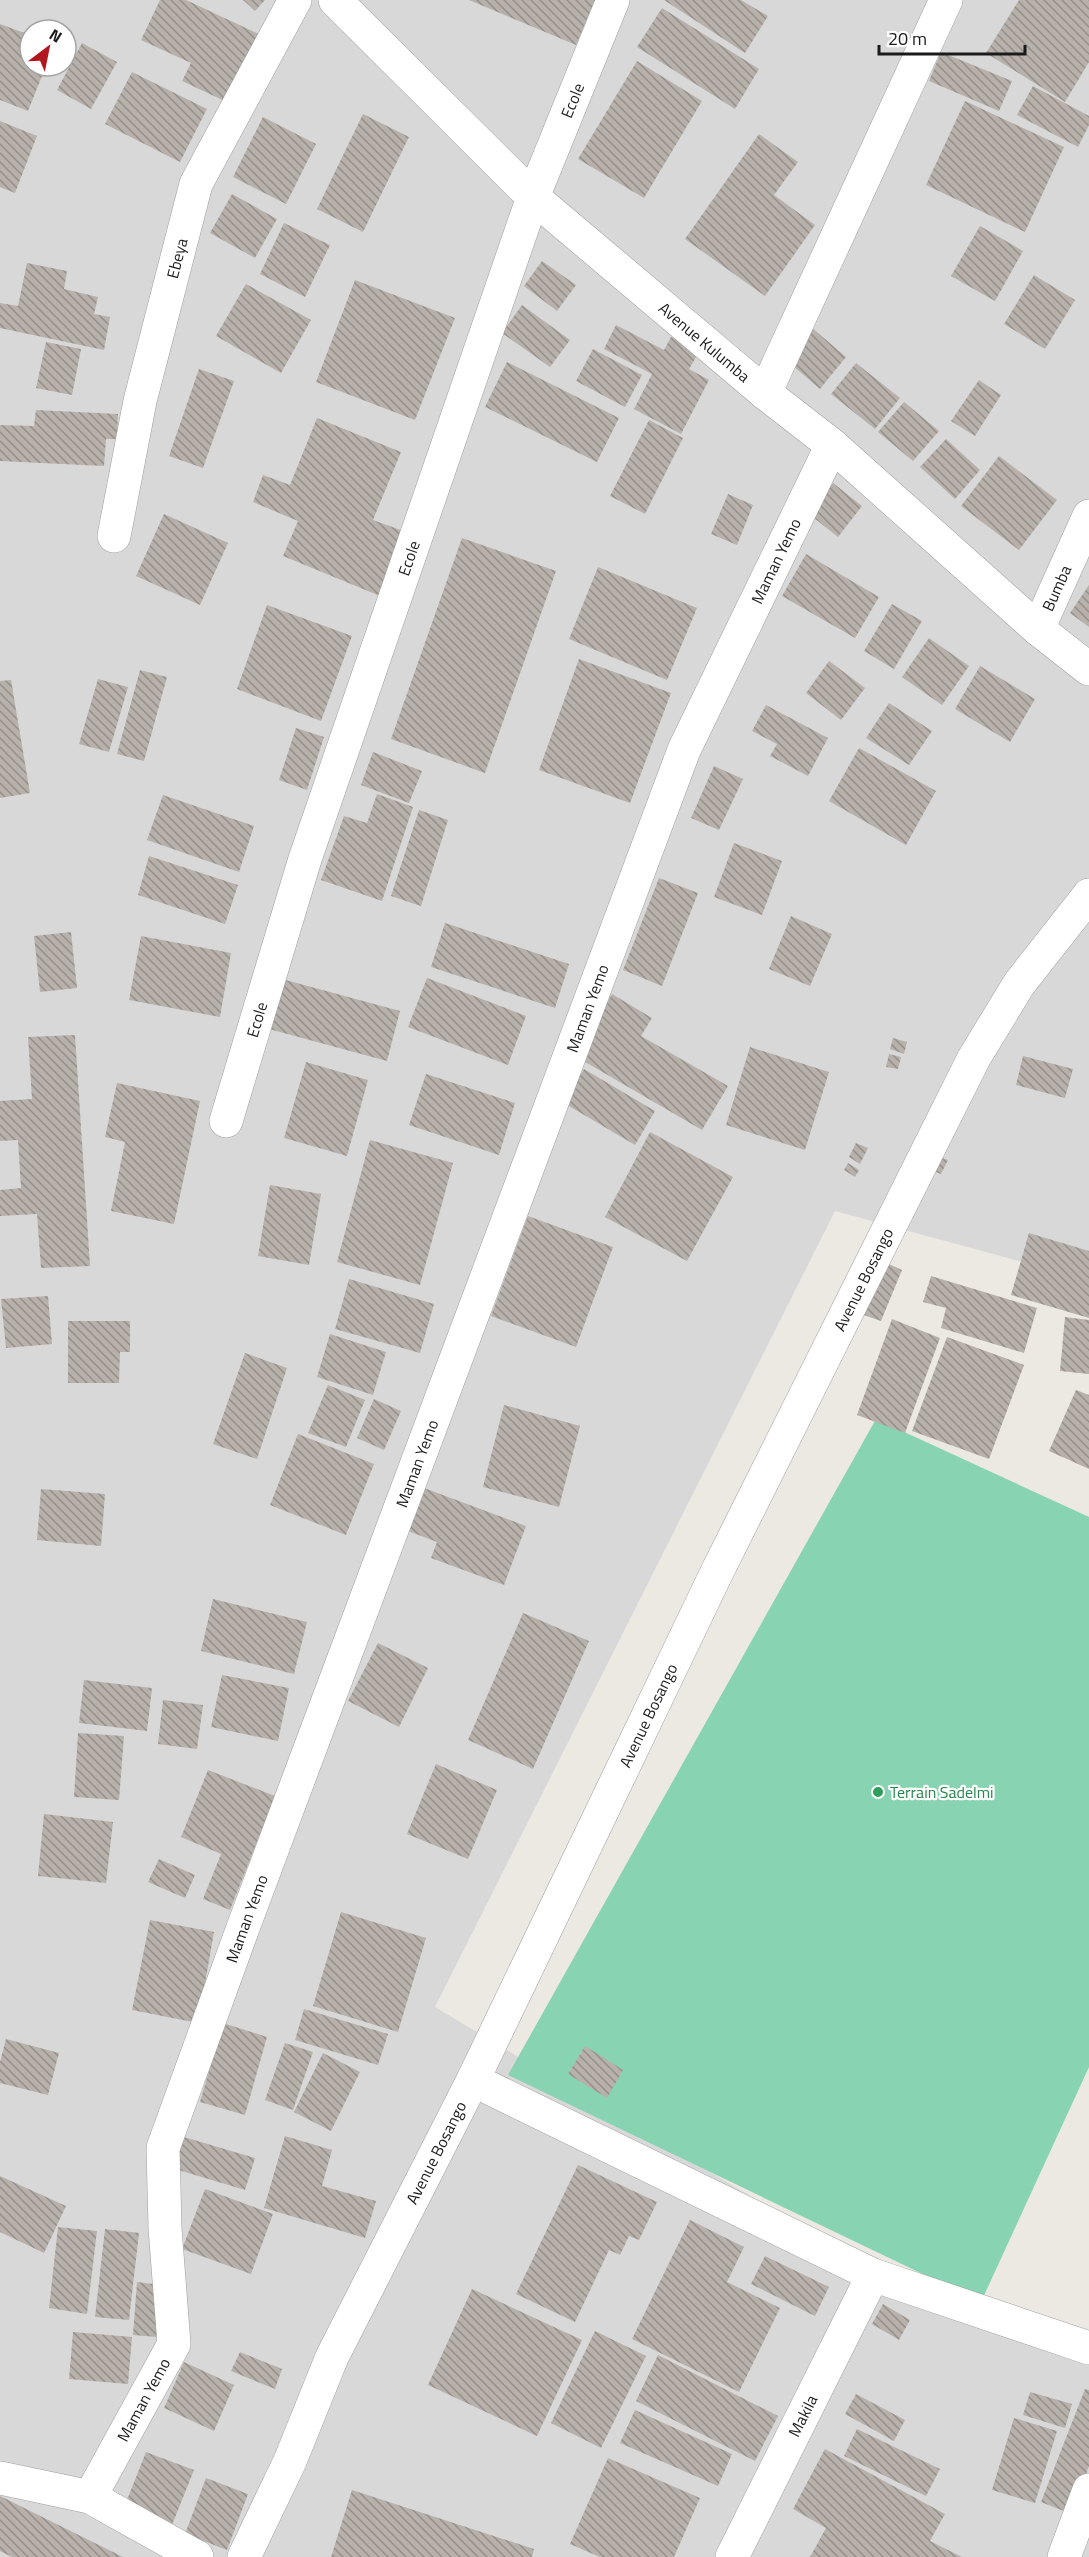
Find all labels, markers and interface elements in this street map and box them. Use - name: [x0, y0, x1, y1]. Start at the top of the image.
- north arrow: [18, 18, 78, 78]
- scale bar: [879, 18, 1024, 56]
- text: N: [45, 22, 67, 48]
- text: 20 m: [888, 25, 927, 52]
- street label: Ecole: [554, 79, 590, 122]
- street label: Ebeya: [160, 235, 194, 281]
- street label: Avenue Kulumba: [654, 296, 756, 388]
- street label: Maman Yemo: [745, 514, 807, 608]
- street label: Ecole: [391, 537, 426, 579]
- street label: Bumba: [1036, 561, 1077, 615]
- street label: Maman Yemo: [560, 961, 615, 1056]
- street label: Ecole: [240, 999, 273, 1040]
- street label: Avenue Bosango: [827, 1224, 899, 1335]
- street label: Maman Yemo: [389, 1416, 444, 1511]
- street label: Avenue Bosango: [613, 1659, 683, 1771]
- place label: Terrain Sadelmi: [890, 1780, 994, 1804]
- marker: Terrain Sadelmi: [871, 1785, 885, 1799]
- street label: Maman Yemo: [219, 1871, 274, 1966]
- street label: Avenue Bosango: [400, 2097, 472, 2208]
- street label: Maman Yemo: [111, 2353, 176, 2446]
- street label: Makila: [782, 2390, 823, 2441]

